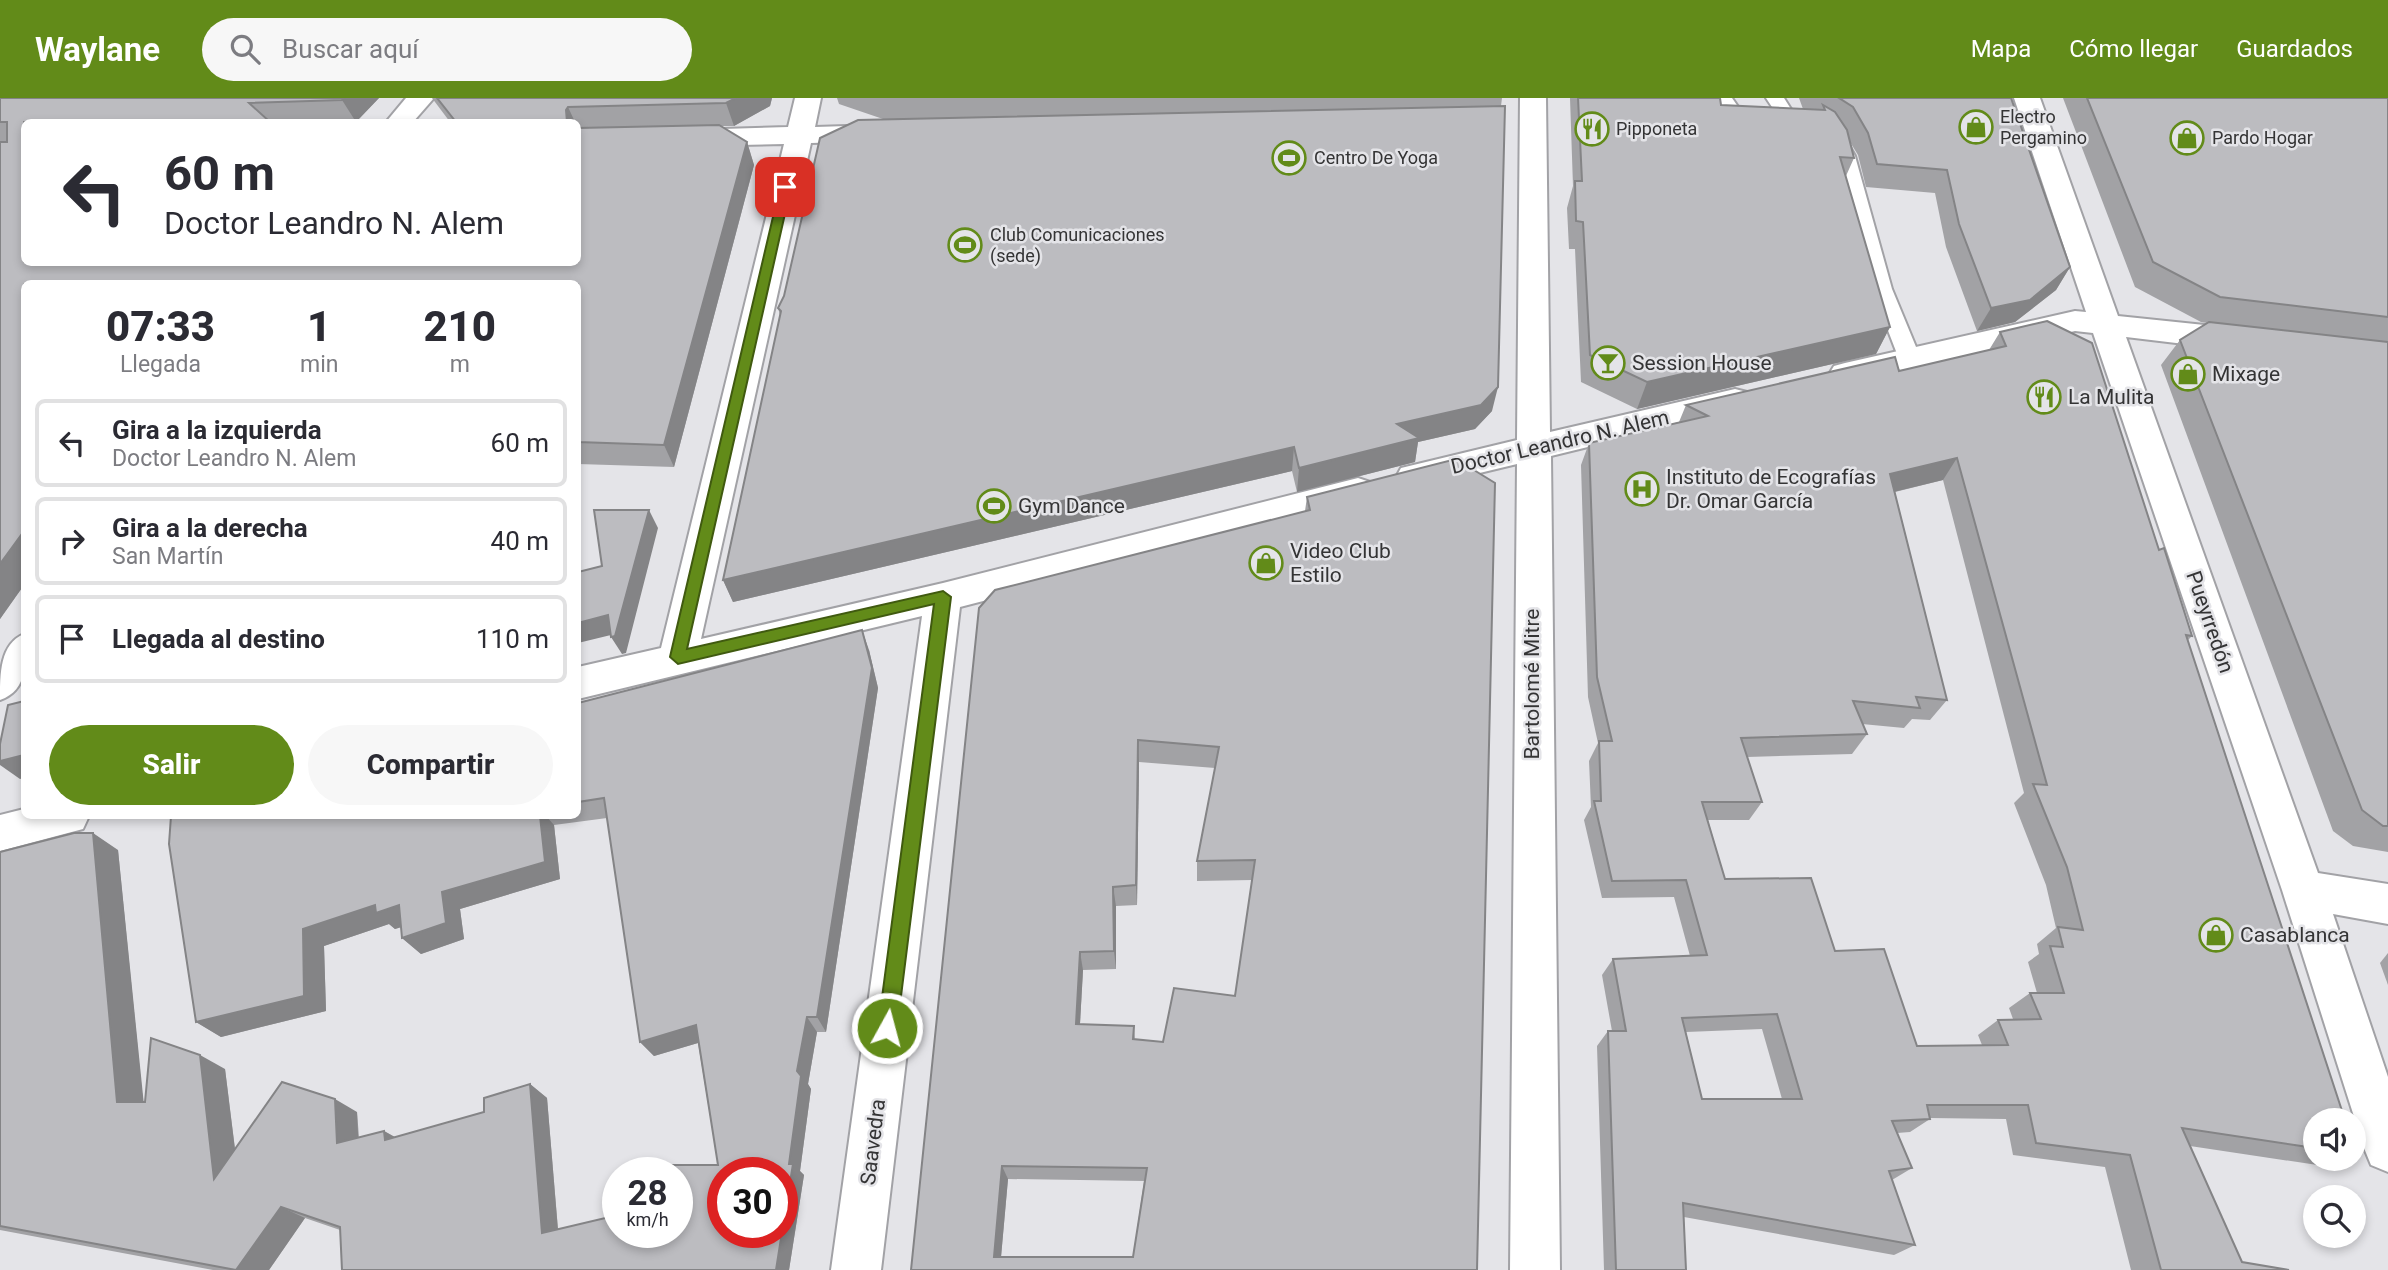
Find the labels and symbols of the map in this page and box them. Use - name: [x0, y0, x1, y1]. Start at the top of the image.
- place label: Electro Pergamino: [2000, 106, 2087, 148]
- shop icon: Electro Pergamino: [1957, 108, 1995, 146]
- restaurant icon: Pipponeta: [1573, 110, 1611, 148]
- place label: Pipponeta: [1616, 118, 1697, 139]
- shop icon: Pardo Hogar: [2168, 119, 2206, 157]
- place label: Pardo Hogar: [2212, 127, 2313, 148]
- sports icon: Centro De Yoga: [1270, 139, 1308, 177]
- place label: Centro De Yoga: [1314, 147, 1438, 168]
- pin: [755, 157, 815, 217]
- place label: Club Comunicaciones (sede): [990, 224, 1165, 267]
- sports icon: Club Comunicaciones (sede): [946, 226, 984, 264]
- bar icon: Session House: [1589, 344, 1627, 382]
- place label: Session House: [1632, 351, 1772, 375]
- shop icon: Mixage: [2169, 355, 2207, 393]
- place label: Mixage: [2212, 362, 2280, 386]
- restaurant icon: La Mulita: [2025, 378, 2063, 416]
- place label: La Mulita: [2068, 385, 2154, 409]
- street label: Doctor Leandro N. Alem: [1449, 405, 1671, 479]
- place label: Instituto de Ecografías Dr. Omar García: [1666, 465, 1876, 513]
- hospital icon: Instituto de Ecografías Dr. Omar García: [1623, 470, 1661, 508]
- sports icon: Gym Dance: [975, 487, 1013, 525]
- place label: Gym Dance: [1018, 494, 1125, 518]
- place label: Video Club Estilo: [1290, 539, 1391, 587]
- shop icon: Video Club Estilo: [1247, 544, 1285, 582]
- street label: Pueyrredón: [2181, 568, 2239, 676]
- street label: Bartolomé Mitre: [1520, 609, 1544, 760]
- shop icon: Casablanca: [2197, 916, 2235, 954]
- place label: Casablanca: [2240, 923, 2350, 947]
- position arrow: [850, 991, 924, 1065]
- street label: Saavedra: [856, 1098, 890, 1186]
- speed limit sign: 30: [707, 1157, 798, 1248]

